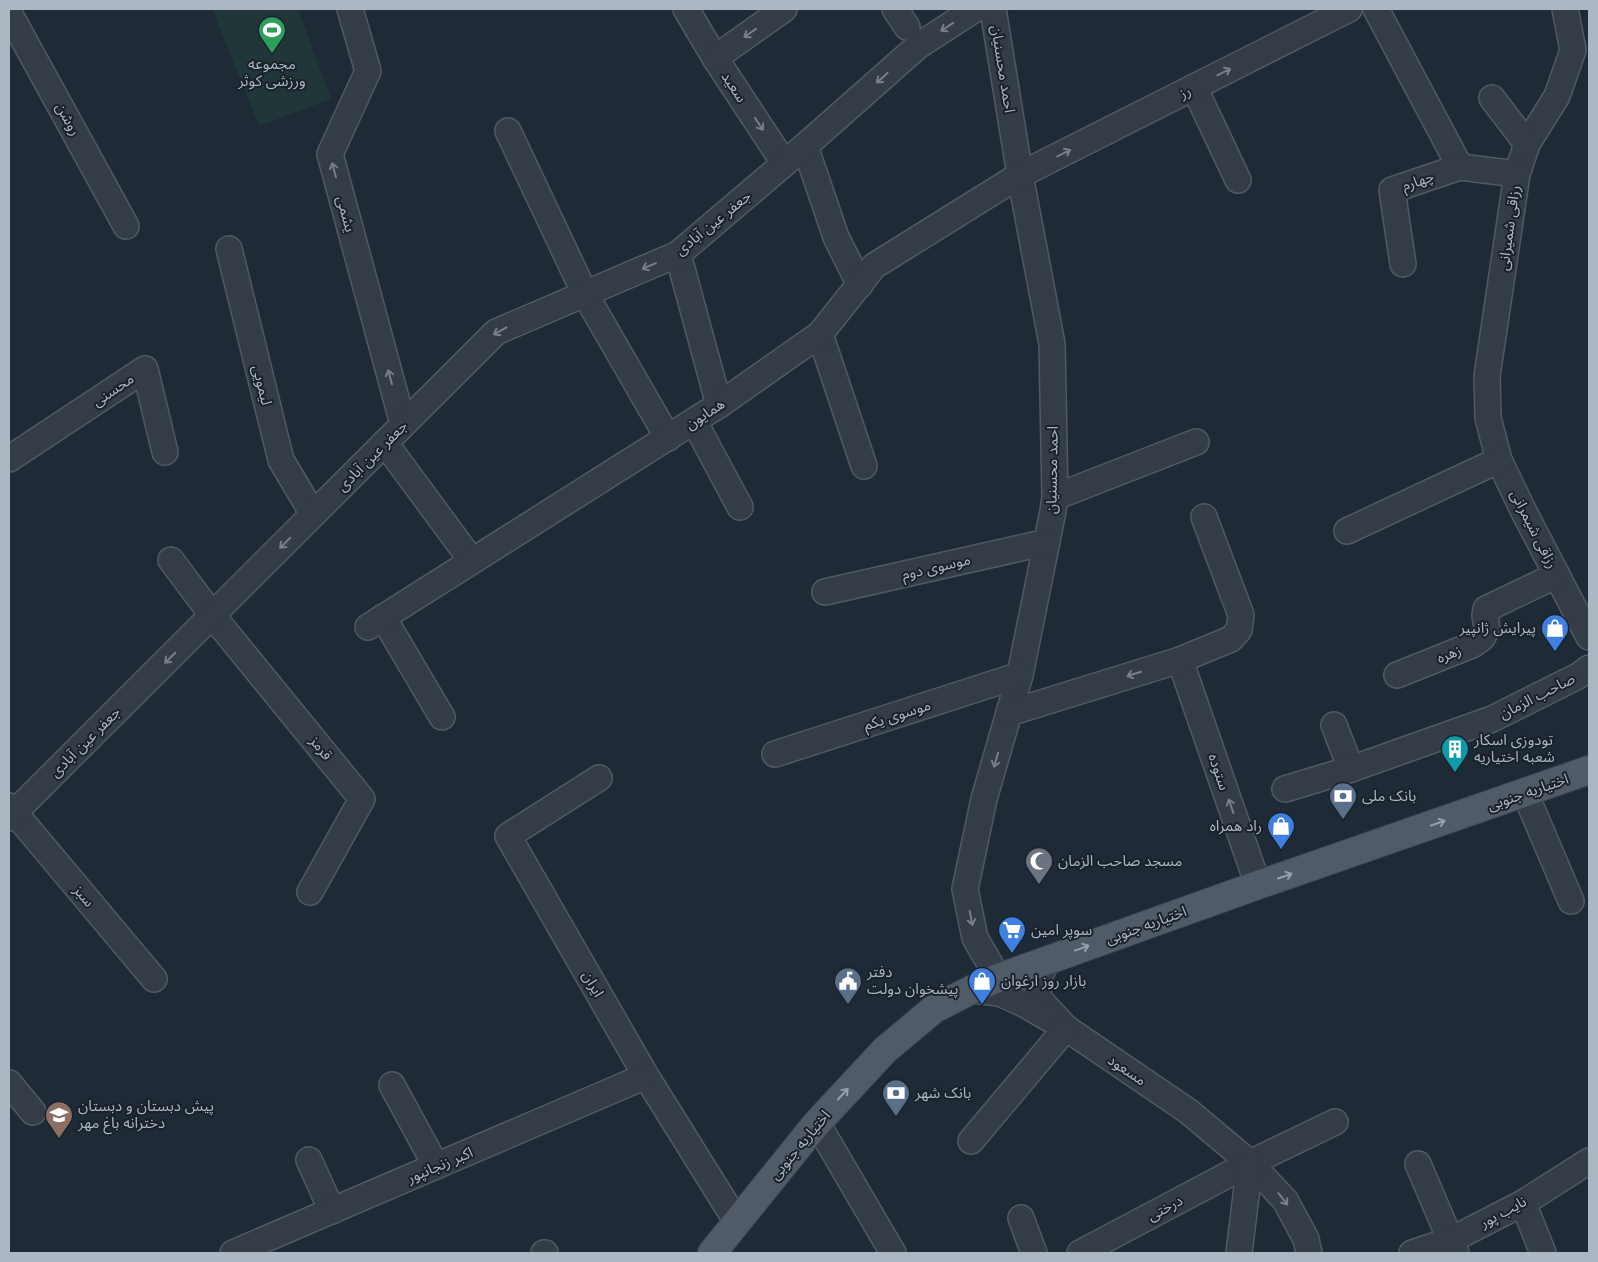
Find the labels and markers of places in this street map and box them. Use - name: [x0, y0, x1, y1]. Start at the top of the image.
- sports icon: مجموعه ورزشی کوثر: [257, 15, 287, 54]
- place label: مجموعه ورزشی کوثر: [237, 53, 306, 90]
- shop icon: پیرایش ژانپیر: [1540, 613, 1570, 652]
- place label: پیرایش ژانپیر: [1458, 617, 1536, 638]
- place label: تودوزی اسکار شعبه اختیاریه: [1473, 729, 1555, 766]
- building icon: تودوزی اسکار شعبه اختیاریه: [1440, 734, 1470, 773]
- bank icon: بانک ملی: [1328, 781, 1358, 820]
- place label: بانک ملی: [1362, 785, 1416, 805]
- shop icon: راد همراه: [1266, 811, 1296, 850]
- place label: راد همراه: [1210, 815, 1262, 835]
- mosque icon: مسجد صاحب الزمان: [1024, 846, 1054, 885]
- place label: مسجد صاحب الزمان: [1058, 850, 1182, 870]
- supermarket icon: سوپر امین: [997, 915, 1027, 954]
- place label: سوپر امین: [1031, 919, 1092, 940]
- place label: دفتر پیشخوان دولت: [866, 961, 958, 999]
- public building icon: دفتر پیشخوان دولت: [833, 966, 863, 1005]
- shop icon: بازار روز ارغوان: [967, 966, 997, 1005]
- place label: بازار روز ارغوان: [1001, 970, 1086, 990]
- bank icon: بانک شهر: [881, 1078, 911, 1117]
- place label: بانک شهر: [914, 1082, 971, 1102]
- place label: پیش دبستان و دبستان دخترانه باغ مهر: [77, 1095, 214, 1135]
- school or university icon: پیش دبستان و دبستان دخترانه باغ مهر: [44, 1100, 74, 1139]

